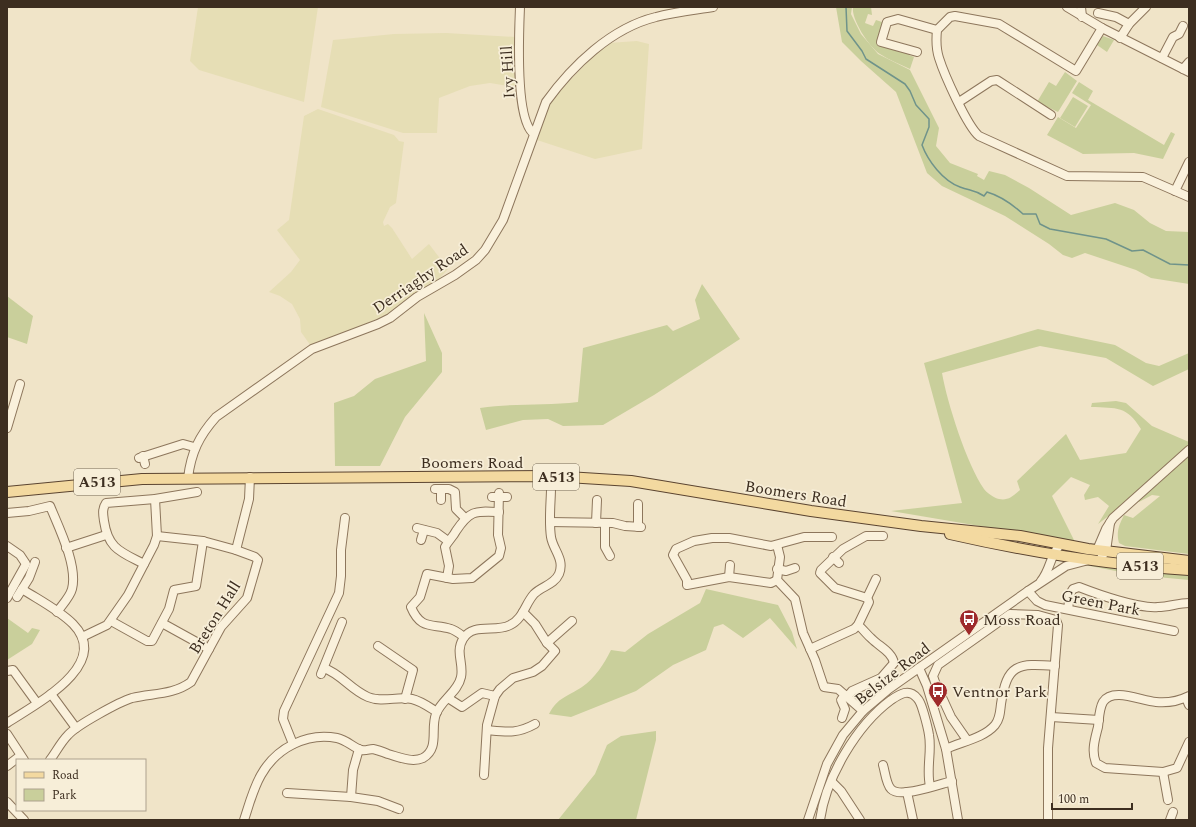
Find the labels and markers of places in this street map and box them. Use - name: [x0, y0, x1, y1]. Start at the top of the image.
- bus stop icon: Moss Road: [958, 608, 980, 636]
- place label: Moss Road: [983, 608, 1061, 632]
- bus stop icon: Ventnor Park: [927, 680, 949, 708]
- place label: Ventnor Park: [952, 680, 1047, 704]

